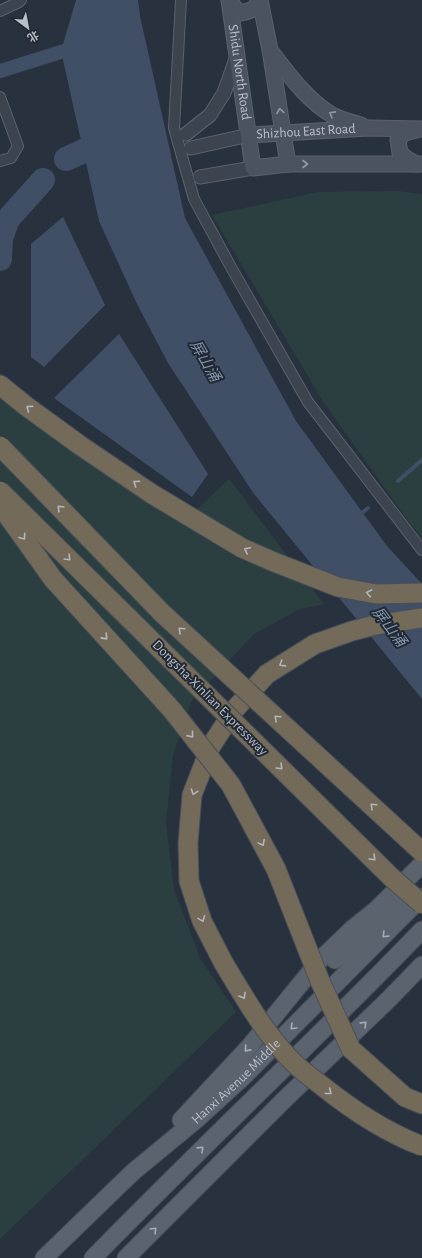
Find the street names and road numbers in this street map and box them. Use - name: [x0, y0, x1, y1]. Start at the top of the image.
- street label: Shidu North Road: [226, 24, 253, 121]
- street label: Shizhou East Road: [256, 122, 356, 142]
- street label: Dongsha-Xinlian Expressway: [150, 638, 270, 758]
- street label: Hanxi Avenue Middle: [189, 1036, 283, 1127]

